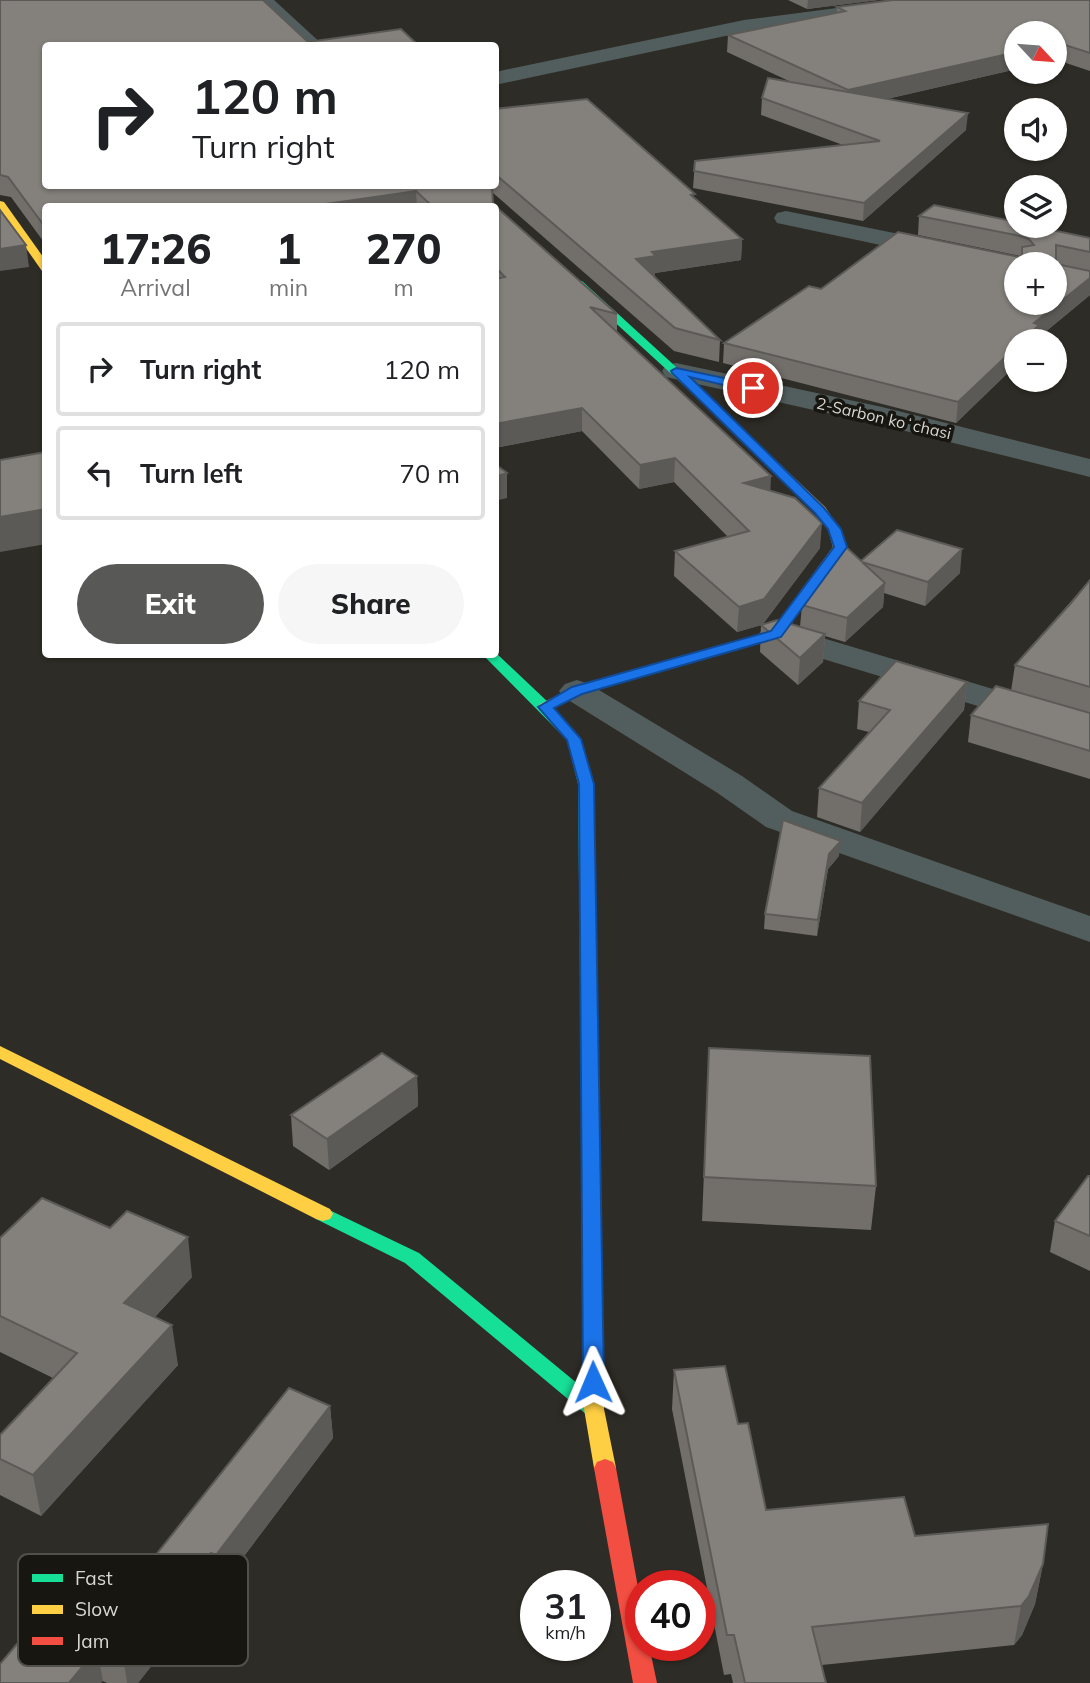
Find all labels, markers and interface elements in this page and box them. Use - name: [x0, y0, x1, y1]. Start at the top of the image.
- north arrow: [1004, 21, 1068, 84]
- map controls: [1004, 21, 1067, 392]
- text: 120 m: [192, 65, 338, 126]
- icon: right: [77, 70, 168, 161]
- button: sound: [1004, 98, 1067, 161]
- text: Turn right: [192, 126, 335, 166]
- button: layers: [1004, 175, 1067, 238]
- text: 17:26: [100, 222, 211, 275]
- text: 1: [276, 222, 301, 275]
- text: 270: [366, 222, 441, 275]
- button: +: [1004, 252, 1067, 315]
- text: Arrival: [120, 273, 191, 302]
- text: min: [269, 273, 308, 302]
- text: m: [393, 273, 414, 302]
- button: −: [1004, 329, 1067, 392]
- icon: right: [81, 350, 119, 388]
- text: Turn right: [140, 353, 261, 386]
- text: 120 m: [384, 353, 460, 386]
- pin: [723, 358, 783, 418]
- icon: arrive: [734, 369, 772, 407]
- street label: 2-Sarbon koʻchasi: [815, 393, 953, 443]
- icon: left: [81, 454, 119, 492]
- text: Turn left: [140, 457, 242, 490]
- text: 70 m: [399, 457, 460, 490]
- button: Exit: [77, 564, 264, 644]
- button: Share: [278, 564, 464, 644]
- position arrow: [556, 1345, 630, 1419]
- legend: [18, 1554, 248, 1666]
- text: Fast: [75, 1566, 113, 1590]
- speed limit sign: 40: [625, 1570, 716, 1661]
- text: 31: [544, 1584, 587, 1628]
- text: Slow: [75, 1597, 119, 1621]
- text: km/h: [545, 1621, 586, 1644]
- text: Jam: [75, 1629, 109, 1653]

